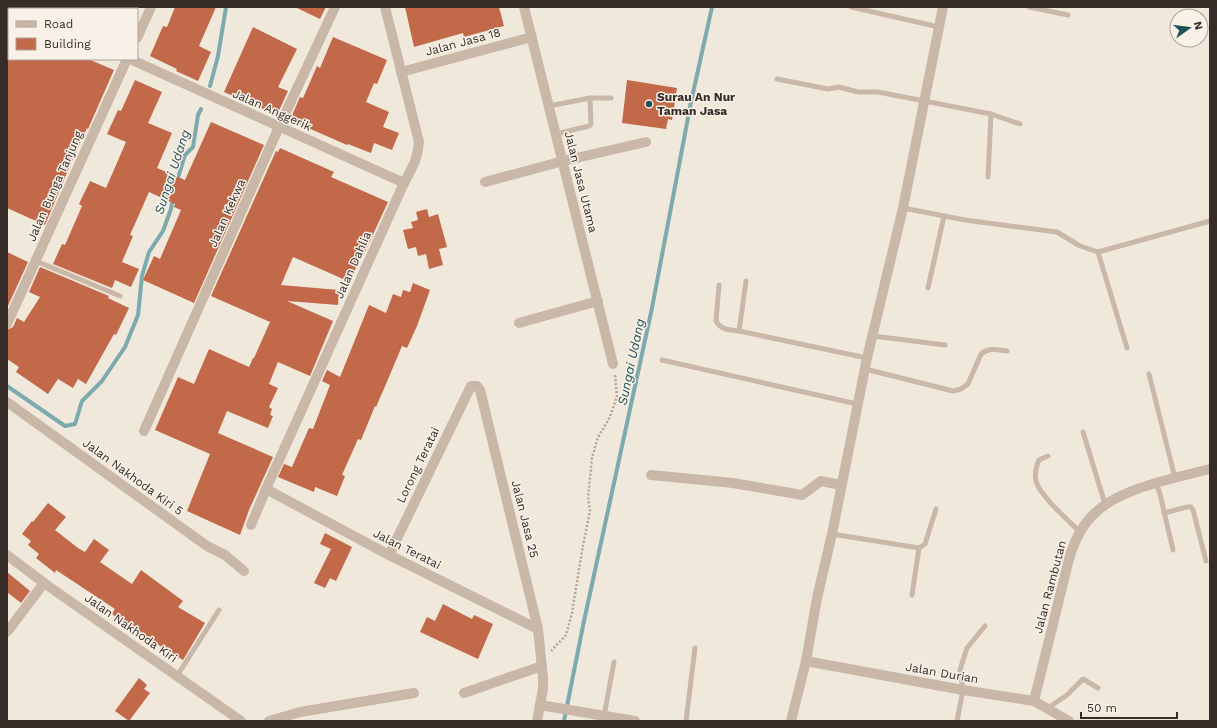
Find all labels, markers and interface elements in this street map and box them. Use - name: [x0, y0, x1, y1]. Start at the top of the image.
- legend: [8, 8, 138, 60]
- north arrow: [1169, 8, 1209, 48]
- text: Road: [44, 17, 73, 31]
- text: N: [1191, 20, 1206, 31]
- street label: Jalan Jasa 18: [424, 25, 502, 59]
- text: Building: [44, 37, 91, 51]
- street label: Jalan Anggerik: [230, 86, 314, 134]
- place label: Surau An Nur Taman Jasa: [657, 90, 736, 118]
- marker: Surau An Nur Taman Jasa: [644, 99, 654, 109]
- street label: Jalan Bunga Tanjung: [24, 128, 86, 243]
- water label: Sungai Udang: [151, 128, 193, 216]
- street label: Jalan Jasa Utama: [562, 130, 600, 234]
- street label: Jalan Kekwa: [206, 177, 248, 249]
- street label: Jalan Dahlia: [332, 229, 374, 301]
- water label: Sungai Udang: [614, 317, 648, 407]
- street label: Lorong Teratai: [394, 425, 442, 505]
- street label: Jalan Nakhoda Kiri 5: [80, 436, 186, 518]
- street label: Jalan Jasa 25: [509, 479, 541, 559]
- street label: Jalan Teratai: [371, 526, 443, 572]
- street label: Jalan Rambutan: [1031, 539, 1069, 635]
- street label: Jalan Nakhoda Kiri: [82, 591, 180, 665]
- street label: Jalan Durian: [904, 660, 980, 686]
- scale bar: [1081, 694, 1177, 720]
- text: 50 m: [1087, 701, 1117, 715]

